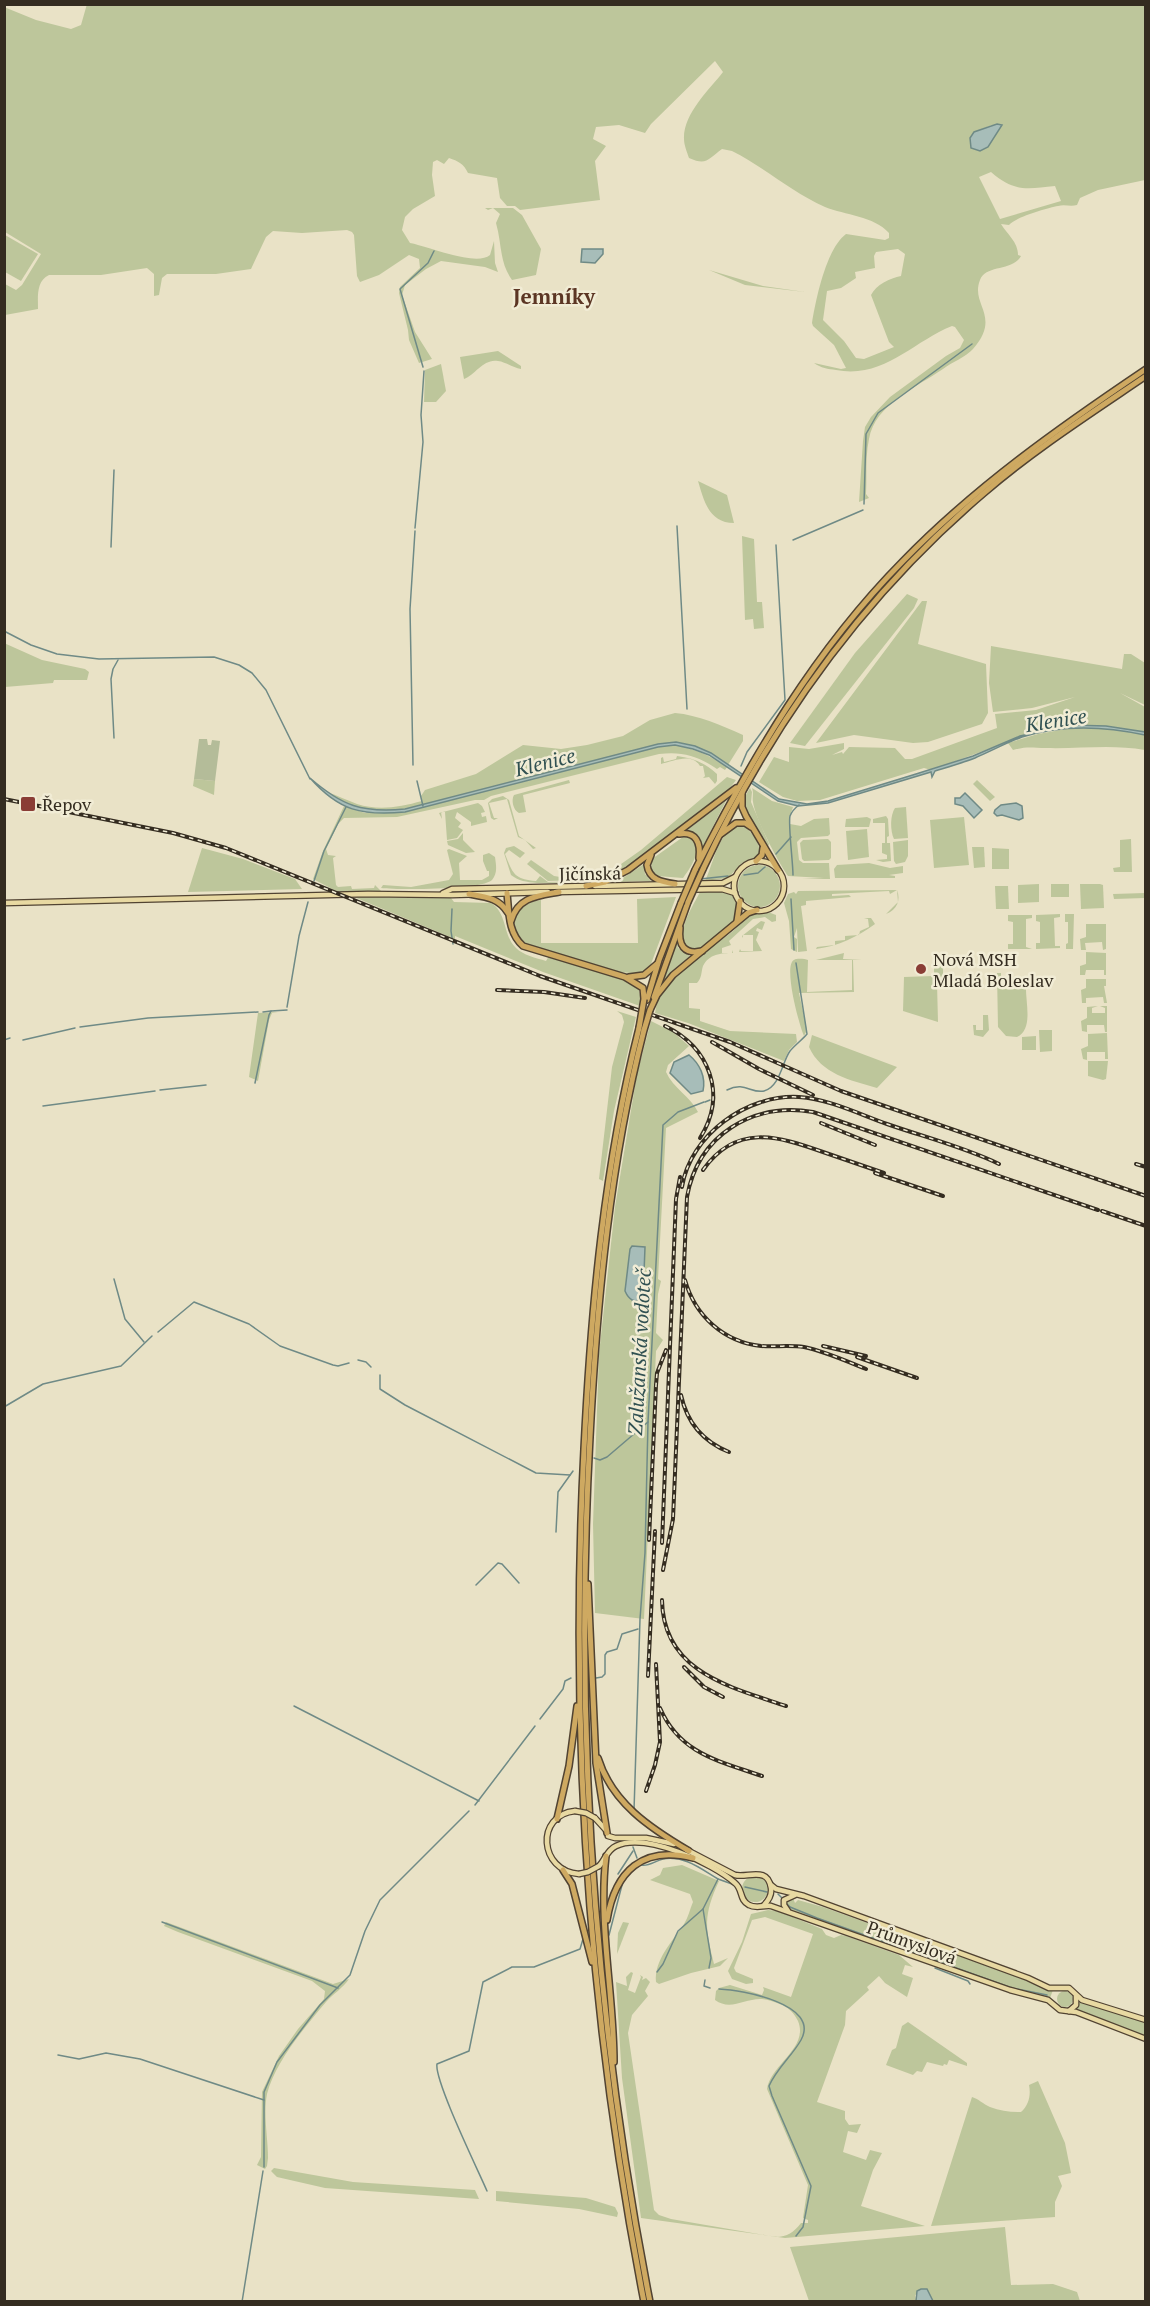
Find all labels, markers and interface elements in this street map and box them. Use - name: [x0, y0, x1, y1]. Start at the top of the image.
- district label: Jemníky: [513, 282, 596, 310]
- water label: Klenice: [1022, 702, 1089, 738]
- water label: Klenice: [511, 741, 578, 783]
- place label: Řepov: [42, 792, 92, 816]
- marker: Řepov: [19, 795, 37, 813]
- street label: Jičínská: [559, 860, 621, 886]
- place label: Nová MSH Mladá Boleslav: [933, 947, 1054, 992]
- marker: Nová MSH Mladá Boleslav: [914, 962, 928, 976]
- water label: Zalužanská vodoteč: [621, 1266, 657, 1436]
- street label: Průmyslová: [864, 1915, 960, 1969]

